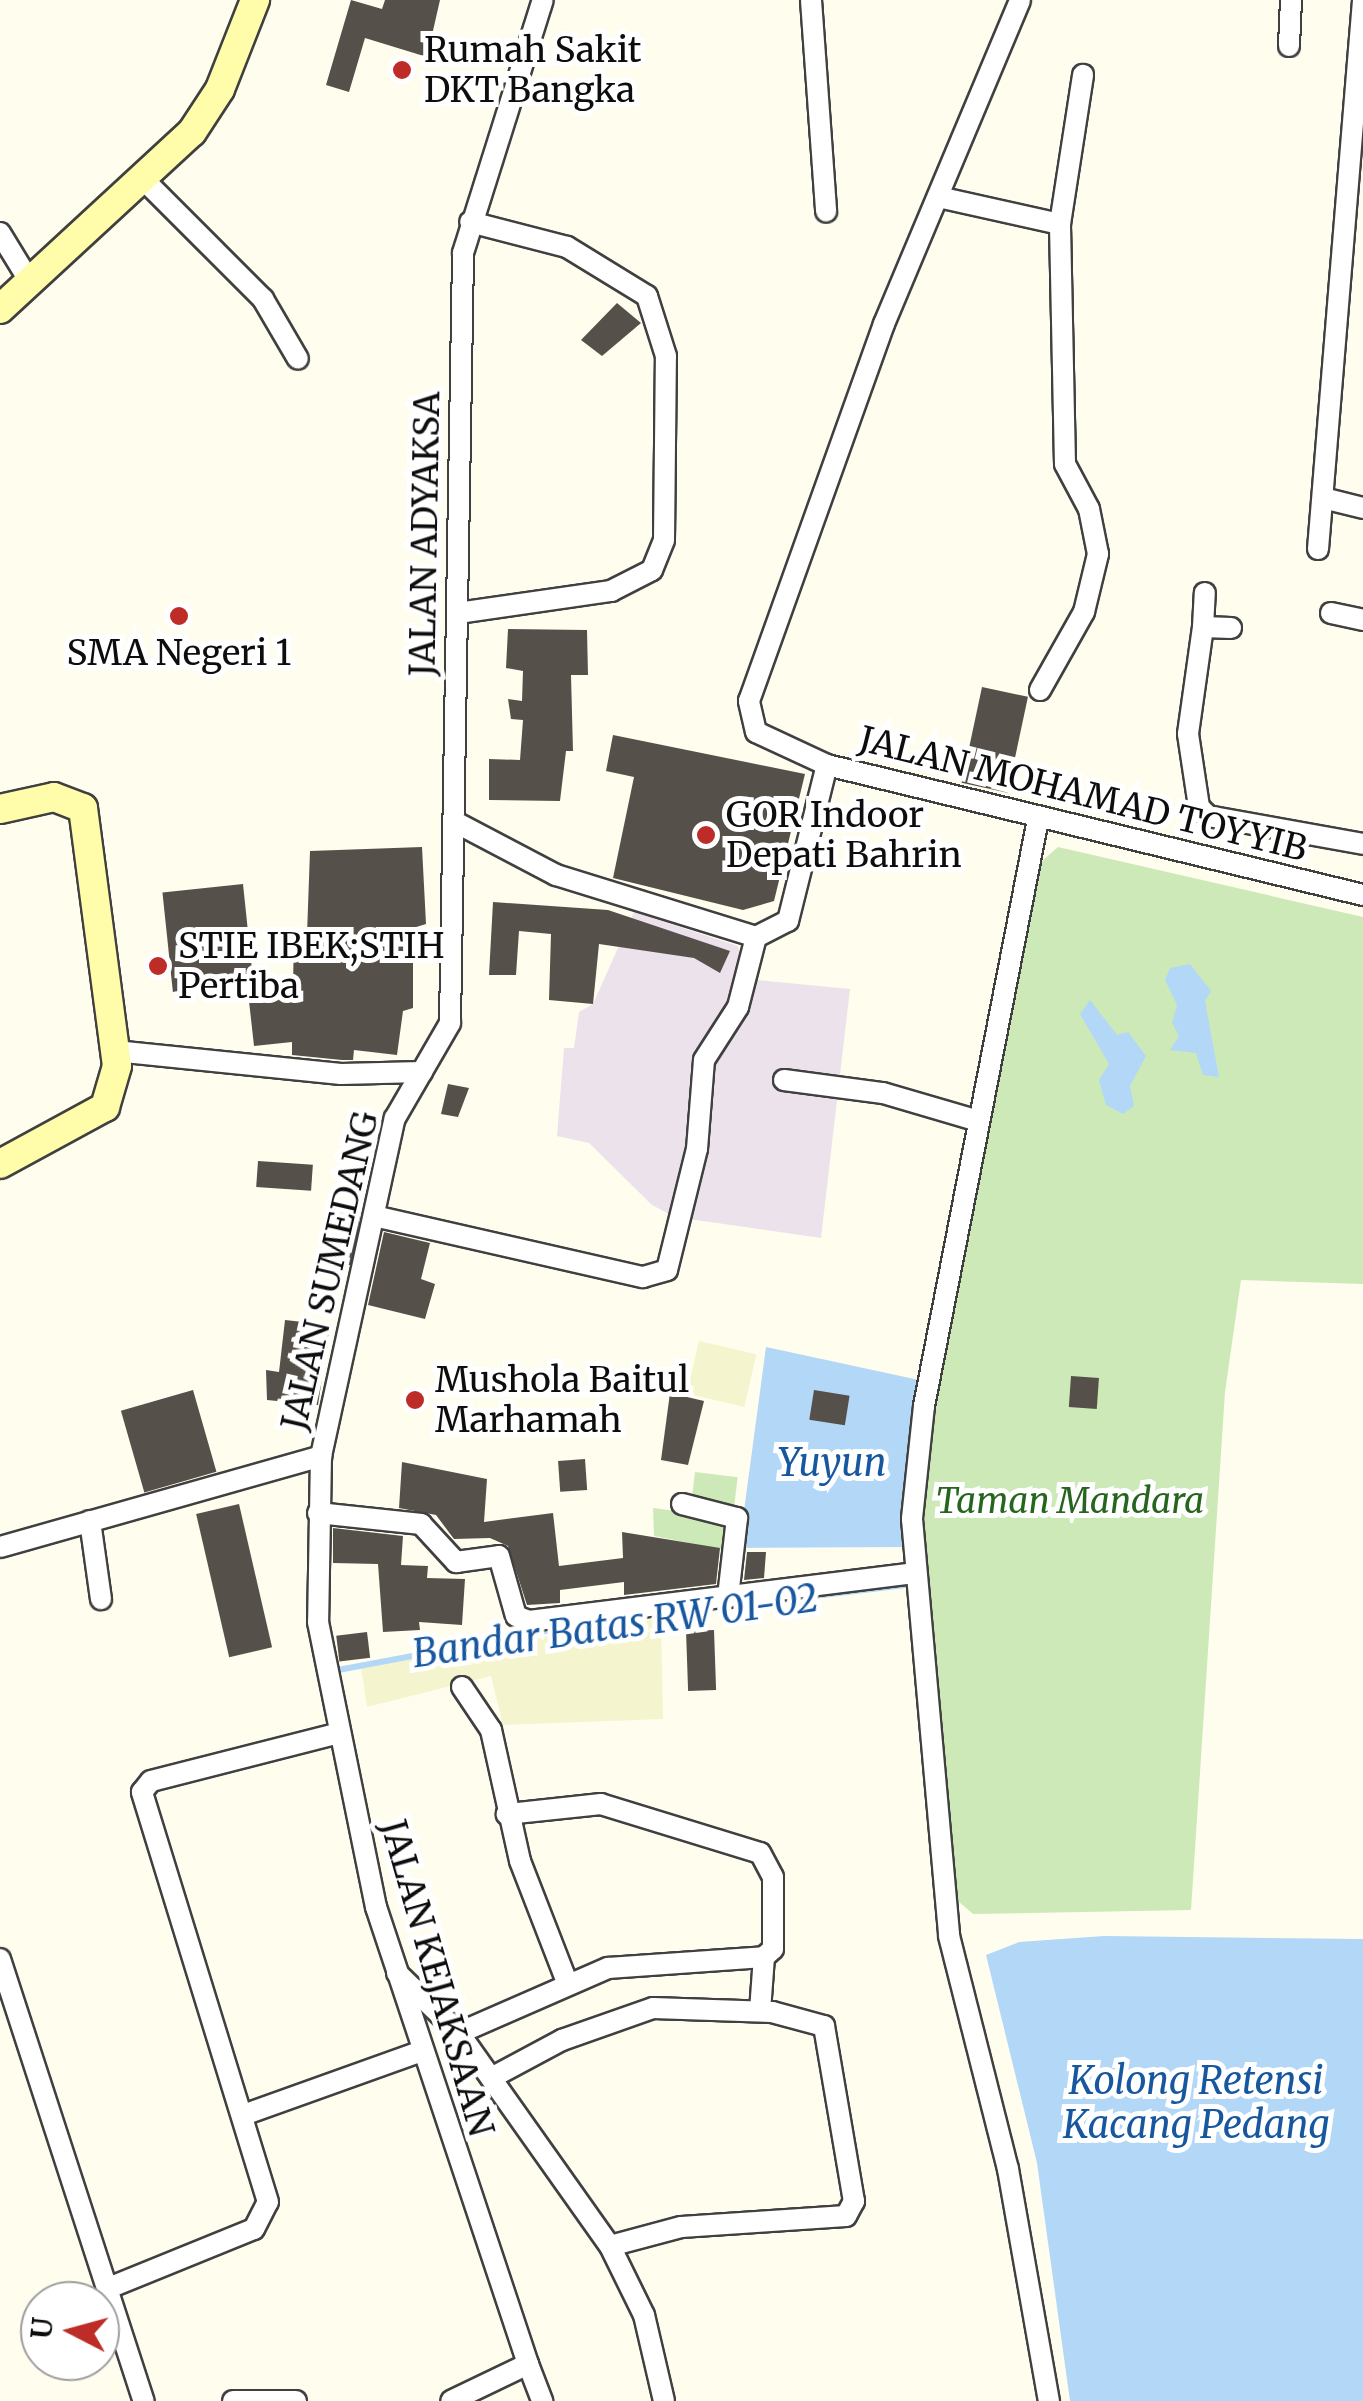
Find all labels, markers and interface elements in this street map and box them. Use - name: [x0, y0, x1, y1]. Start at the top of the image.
- place label: Rumah Sakit DKT Bangka: [424, 29, 641, 111]
- marker: Rumah Sakit DKT Bangka: [389, 57, 415, 83]
- street label: JALAN ADYAKSA: [402, 391, 448, 677]
- marker: SMA Negeri 1: [168, 605, 190, 627]
- place label: SMA Negeri 1: [67, 632, 291, 674]
- street label: JALAN MOHAMAD TOYYIB: [855, 718, 1311, 870]
- place label: GOR Indoor Depati Bahrin: [726, 794, 962, 876]
- marker: GOR Indoor Depati Bahrin: [695, 824, 717, 846]
- place label: STIE IBEK;STIH Pertiba: [178, 925, 445, 1007]
- marker: STIE IBEK;STIH Pertiba: [147, 955, 169, 977]
- street label: JALAN SUMEDANG: [273, 1108, 387, 1434]
- place label: Mushola Baitul Marhamah: [435, 1359, 689, 1441]
- marker: Mushola Baitul Marhamah: [404, 1389, 426, 1411]
- water label: Yuyun: [777, 1440, 887, 1486]
- park label: Taman Mandara: [936, 1480, 1204, 1522]
- water label: Bandar Batas RW 01-02: [409, 1575, 821, 1677]
- street label: JALAN KEJAKSAAN: [372, 1815, 502, 2141]
- water label: Kolong Retensi Kacang Pedang: [1063, 2058, 1329, 2148]
- north arrow: [20, 2281, 120, 2381]
- text: U: [23, 2316, 61, 2340]

